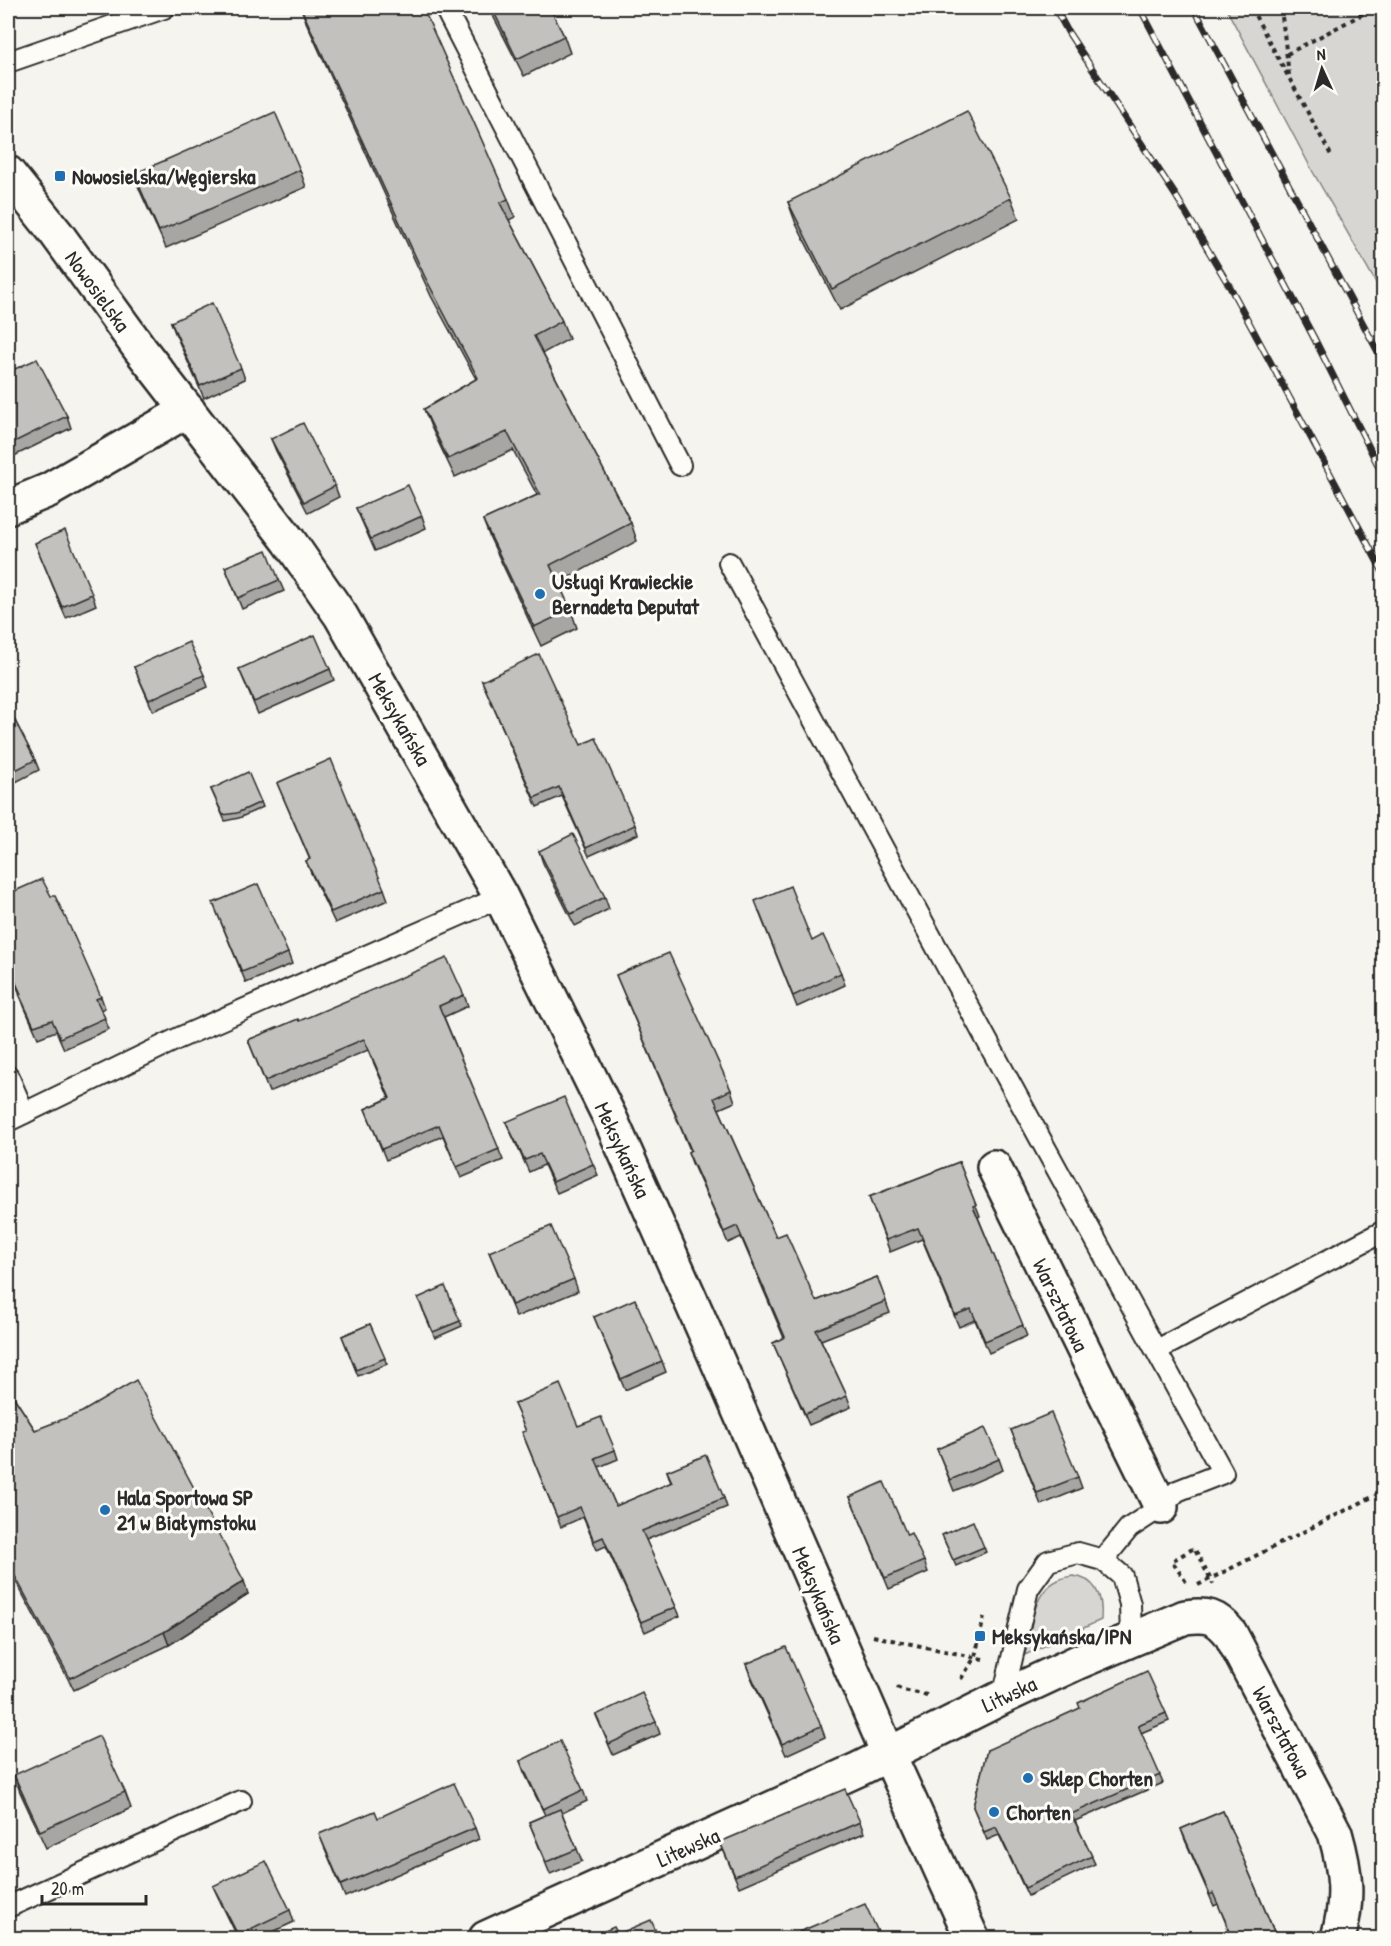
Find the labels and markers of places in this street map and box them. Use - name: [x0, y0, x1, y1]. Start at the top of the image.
- place label: Nowosielska/Węgierska: [72, 161, 256, 192]
- marker: Nowosielska/Węgierska: [53, 169, 67, 183]
- place label: Usługi Krawieckie Bernadeta Deputat: [552, 566, 700, 622]
- marker: Usługi Krawieckie Bernadeta Deputat: [533, 587, 547, 601]
- place label: Hala Sportowa SP 21 w Białymstoku: [117, 1482, 256, 1538]
- marker: Hala Sportowa SP 21 w Białymstoku: [98, 1503, 112, 1517]
- place label: Meksykańska/IPN: [992, 1621, 1132, 1652]
- marker: Meksykańska/IPN: [973, 1629, 987, 1643]
- place label: Sklep Chorten: [1040, 1763, 1153, 1794]
- marker: Sklep Chorten: [1021, 1771, 1035, 1785]
- place label: Chorten: [1006, 1797, 1071, 1827]
- marker: Chorten: [987, 1805, 1001, 1819]

